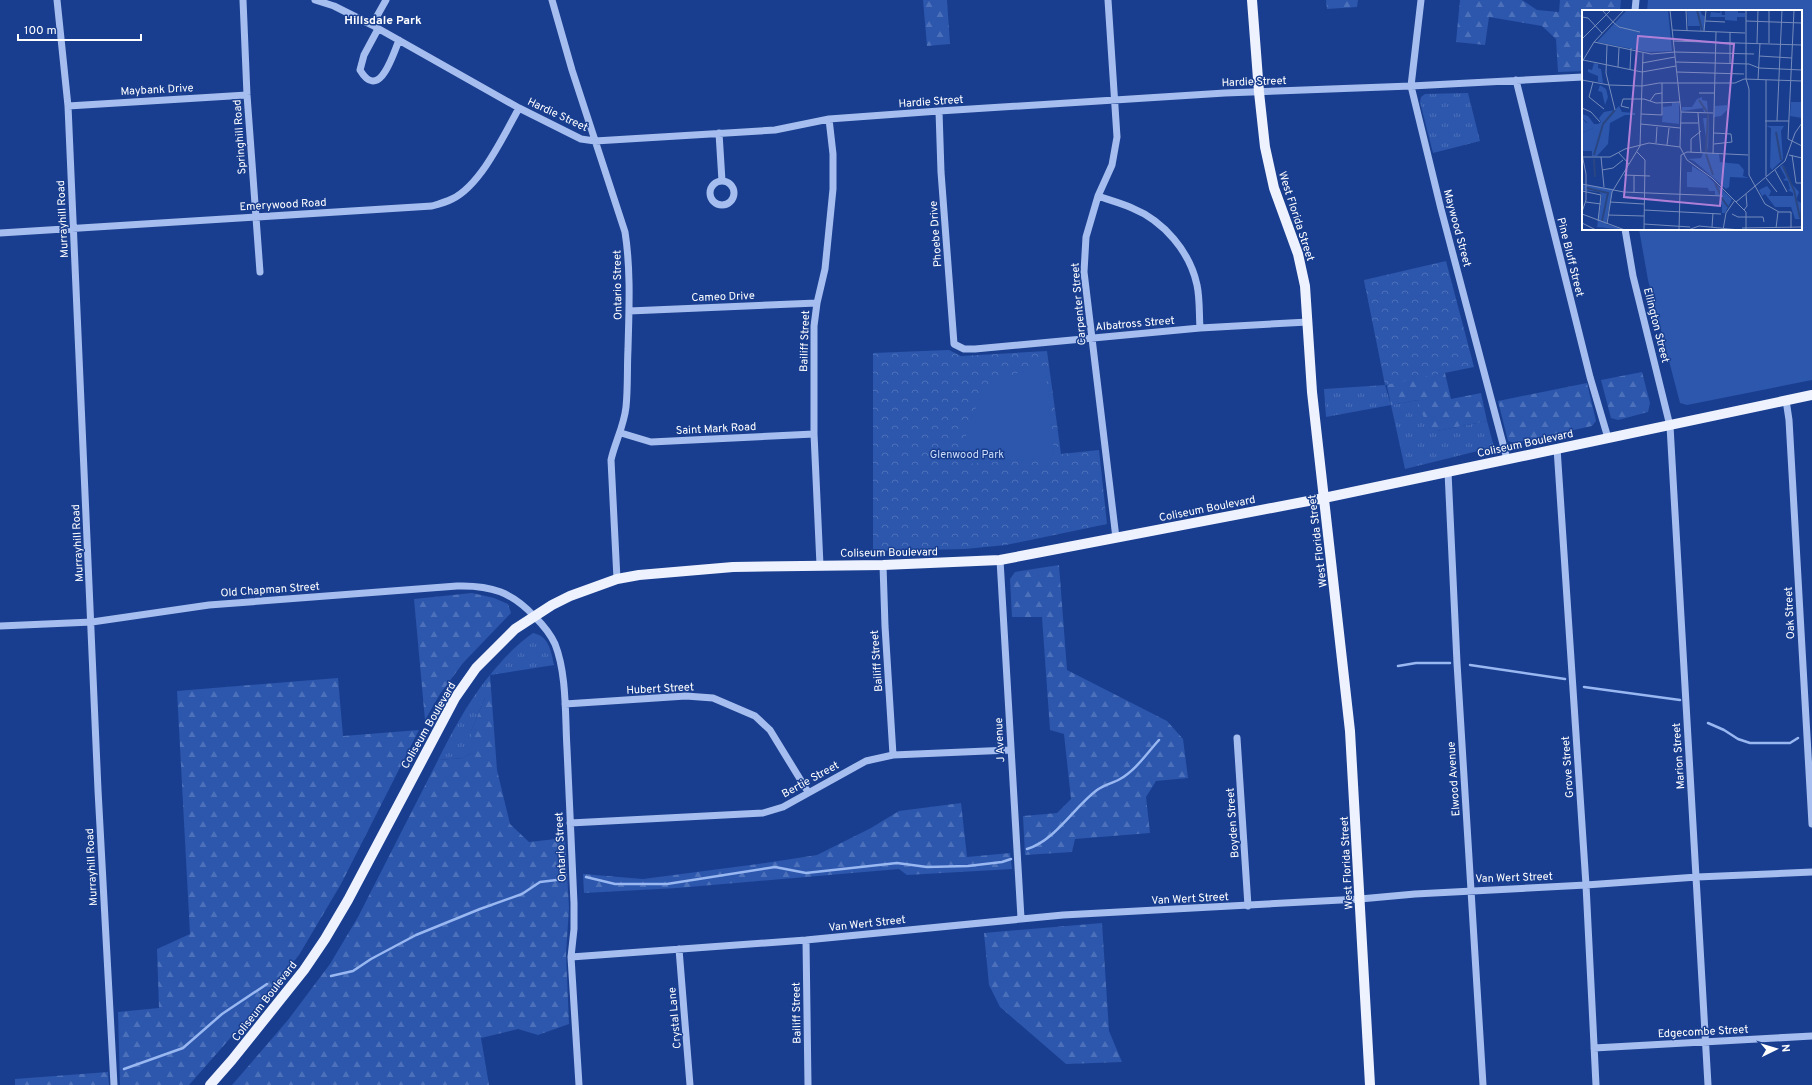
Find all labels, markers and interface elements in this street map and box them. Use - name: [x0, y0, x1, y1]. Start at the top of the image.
- inset map: [1582, 10, 1802, 230]
- district label: Hillsdale Park: [344, 13, 422, 29]
- scale bar: [18, 16, 141, 42]
- text: 100 m: [24, 23, 57, 39]
- street label: Hardie Street: [1221, 74, 1287, 90]
- street label: Maybank Drive: [120, 81, 194, 99]
- street label: Hardie Street: [898, 93, 964, 111]
- street label: Hardie Street: [525, 95, 590, 135]
- street label: Springhill Road: [230, 99, 250, 175]
- street label: West Florida Street: [1275, 170, 1317, 263]
- street label: Murrayhill Road: [54, 180, 72, 258]
- street label: Maywood Street: [1440, 188, 1474, 268]
- street label: Emerywood Road: [239, 196, 327, 214]
- street label: Phoebe Drive: [927, 200, 945, 268]
- street label: Pine Bluff Street: [1553, 216, 1587, 298]
- street label: Ontario Street: [610, 250, 626, 320]
- street label: Carpenter Street: [1068, 262, 1090, 346]
- street label: Ellington Street: [1640, 286, 1672, 364]
- street label: Cameo Drive: [691, 289, 755, 305]
- street label: Bailiff Street: [797, 310, 813, 372]
- street label: Albatross Street: [1095, 314, 1175, 334]
- street label: Saint Mark Road: [675, 420, 757, 438]
- street label: Coliseum Boulevard: [1476, 427, 1575, 461]
- park label: Glenwood Park: [930, 448, 1004, 462]
- street label: Coliseum Boulevard: [1158, 493, 1257, 525]
- street label: West Florida Street: [1305, 494, 1331, 588]
- street label: Murrayhill Road: [69, 504, 87, 582]
- street label: Coliseum Boulevard: [840, 545, 938, 561]
- street label: Old Chapman Street: [220, 580, 320, 600]
- street label: Oak Street: [1782, 586, 1798, 639]
- street label: Bailiff Street: [868, 630, 886, 692]
- street label: Coliseum Boulevard: [398, 680, 459, 771]
- street label: Hubert Street: [626, 680, 694, 698]
- street label: J Avenue: [992, 717, 1008, 763]
- street label: Marion Street: [1670, 722, 1688, 790]
- street label: Grove Street: [1559, 736, 1577, 798]
- street label: Elwood Avenue: [1444, 741, 1464, 817]
- street label: Bertie Street: [779, 758, 842, 801]
- street label: Boyden Street: [1224, 787, 1242, 859]
- street label: Ontario Street: [552, 812, 570, 882]
- street label: West Florida Street: [1338, 816, 1356, 910]
- street label: Murrayhill Road: [83, 828, 101, 906]
- street label: Van Wert Street: [1475, 870, 1553, 886]
- street label: Van Wert Street: [1151, 890, 1229, 908]
- street label: Van Wert Street: [828, 913, 906, 935]
- street label: Coliseum Boulevard: [229, 959, 300, 1044]
- street label: Bailiff Street: [789, 982, 805, 1044]
- street label: Crystal Lane: [665, 986, 685, 1049]
- street label: Edgecombe Street: [1657, 1023, 1749, 1041]
- north arrow: [1756, 1029, 1796, 1069]
- text: N: [1778, 1044, 1792, 1053]

